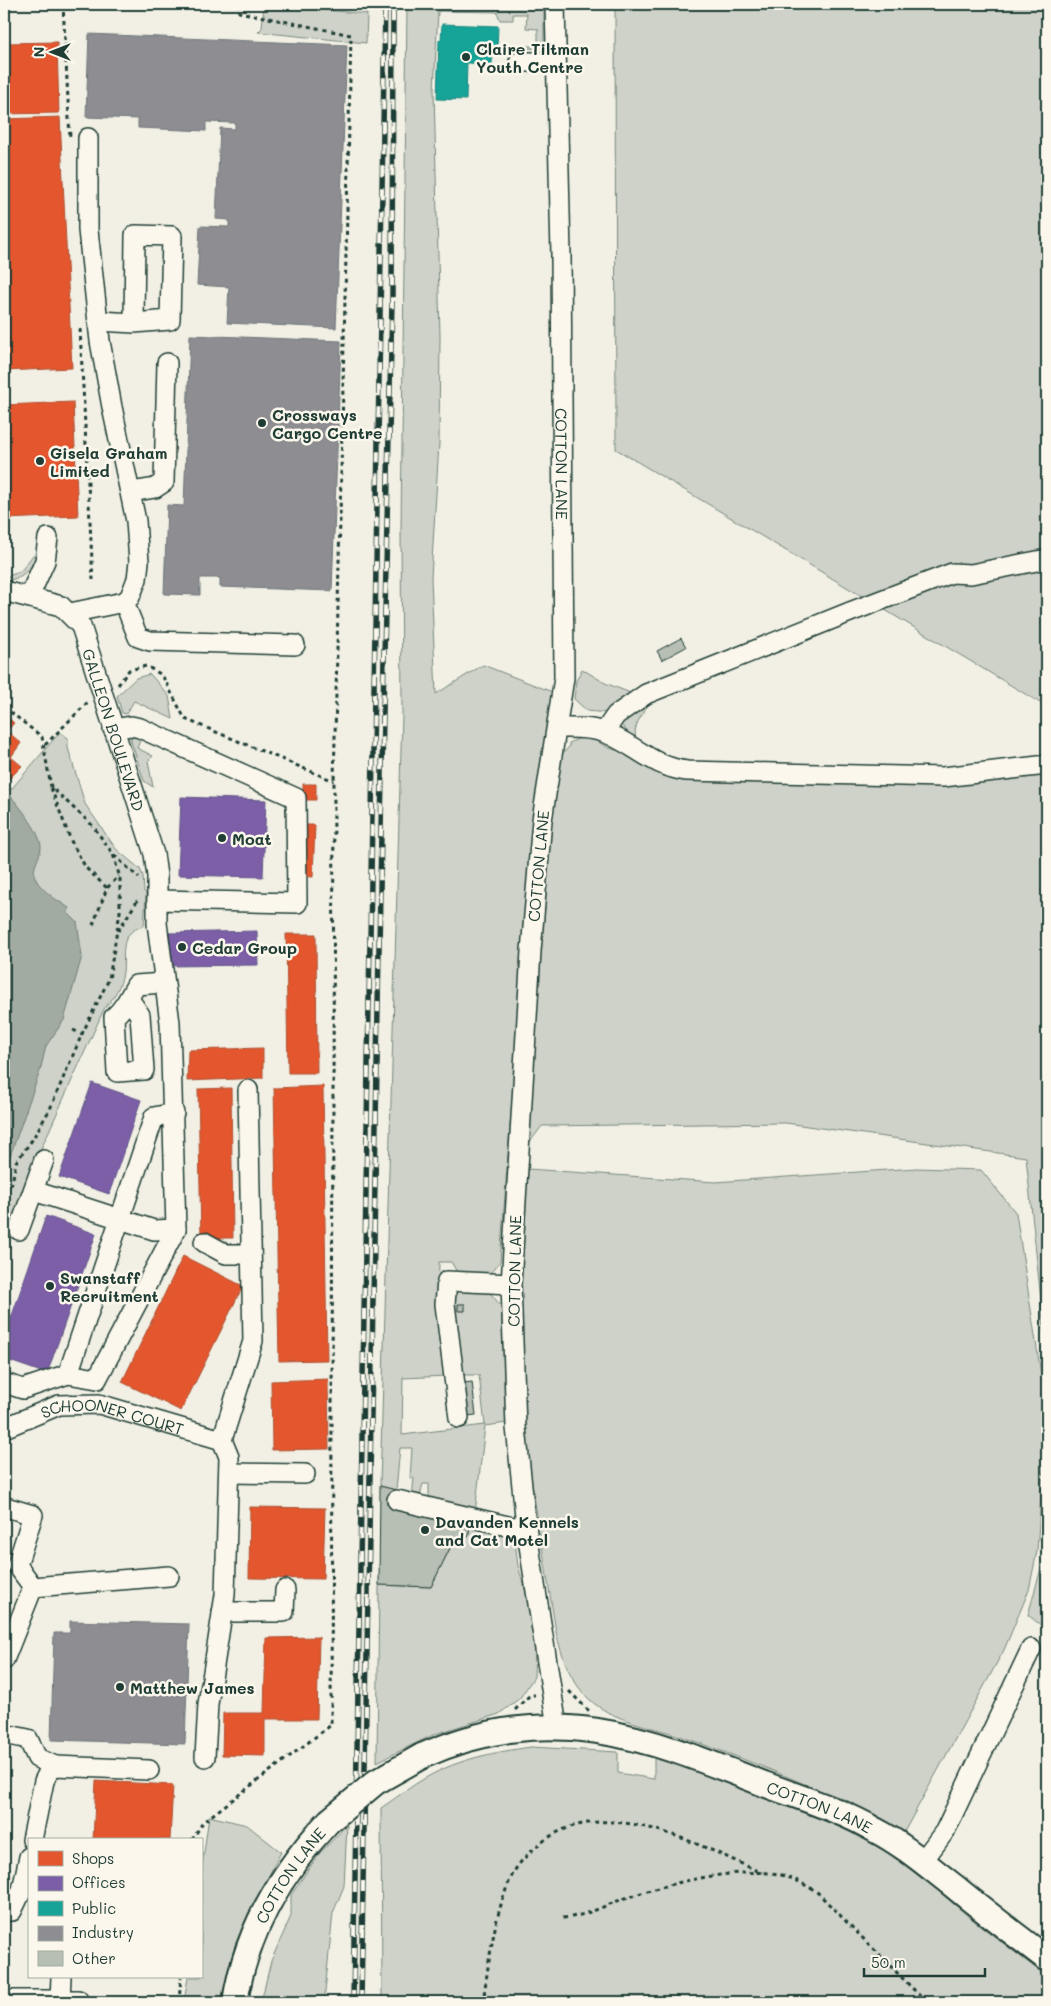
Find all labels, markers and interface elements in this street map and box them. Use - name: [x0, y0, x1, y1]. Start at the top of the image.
- north arrow: [28, 28, 78, 78]
- place label: Claire Tiltman Youth Centre: [476, 38, 589, 77]
- text: N: [29, 47, 48, 57]
- marker: Claire Tiltman Youth Centre: [460, 51, 472, 63]
- place label: Crossways Cargo Centre: [272, 404, 383, 443]
- street label: COTTON LANE: [552, 408, 573, 520]
- marker: Crossways Cargo Centre: [256, 417, 268, 429]
- place label: Gisela Graham Limited: [50, 442, 168, 481]
- marker: Gisela Graham Limited: [34, 455, 46, 467]
- street label: GALLEON BOULEVARD: [78, 646, 150, 814]
- street label: COTTON LANE: [523, 809, 553, 923]
- place label: Moat: [232, 828, 272, 849]
- marker: Moat: [216, 832, 228, 844]
- place label: Cedar Group: [192, 937, 297, 958]
- marker: Cedar Group: [176, 941, 188, 953]
- street label: COTTON LANE: [503, 1215, 525, 1327]
- place label: Swanstaff Recruitment: [60, 1267, 159, 1306]
- marker: Swanstaff Recruitment: [44, 1280, 56, 1292]
- street label: SCHOONER COURT: [37, 1393, 187, 1439]
- place label: Davanden Kennels and Cat Motel: [435, 1511, 579, 1550]
- marker: Davanden Kennels and Cat Motel: [419, 1524, 431, 1536]
- place label: Matthew James: [130, 1677, 255, 1698]
- marker: Matthew James: [114, 1681, 126, 1693]
- street label: COTTON LANE: [764, 1776, 876, 1837]
- street label: COTTON LANE: [250, 1822, 329, 1926]
- legend: [28, 1838, 202, 1978]
- text: Shops: [72, 1848, 114, 1868]
- text: Offices: [72, 1872, 126, 1892]
- text: Public: [72, 1898, 116, 1918]
- text: Industry: [72, 1922, 134, 1942]
- scale bar: [864, 1946, 985, 1978]
- text: Other: [72, 1948, 116, 1968]
- text: 50 m: [871, 1952, 906, 1972]

